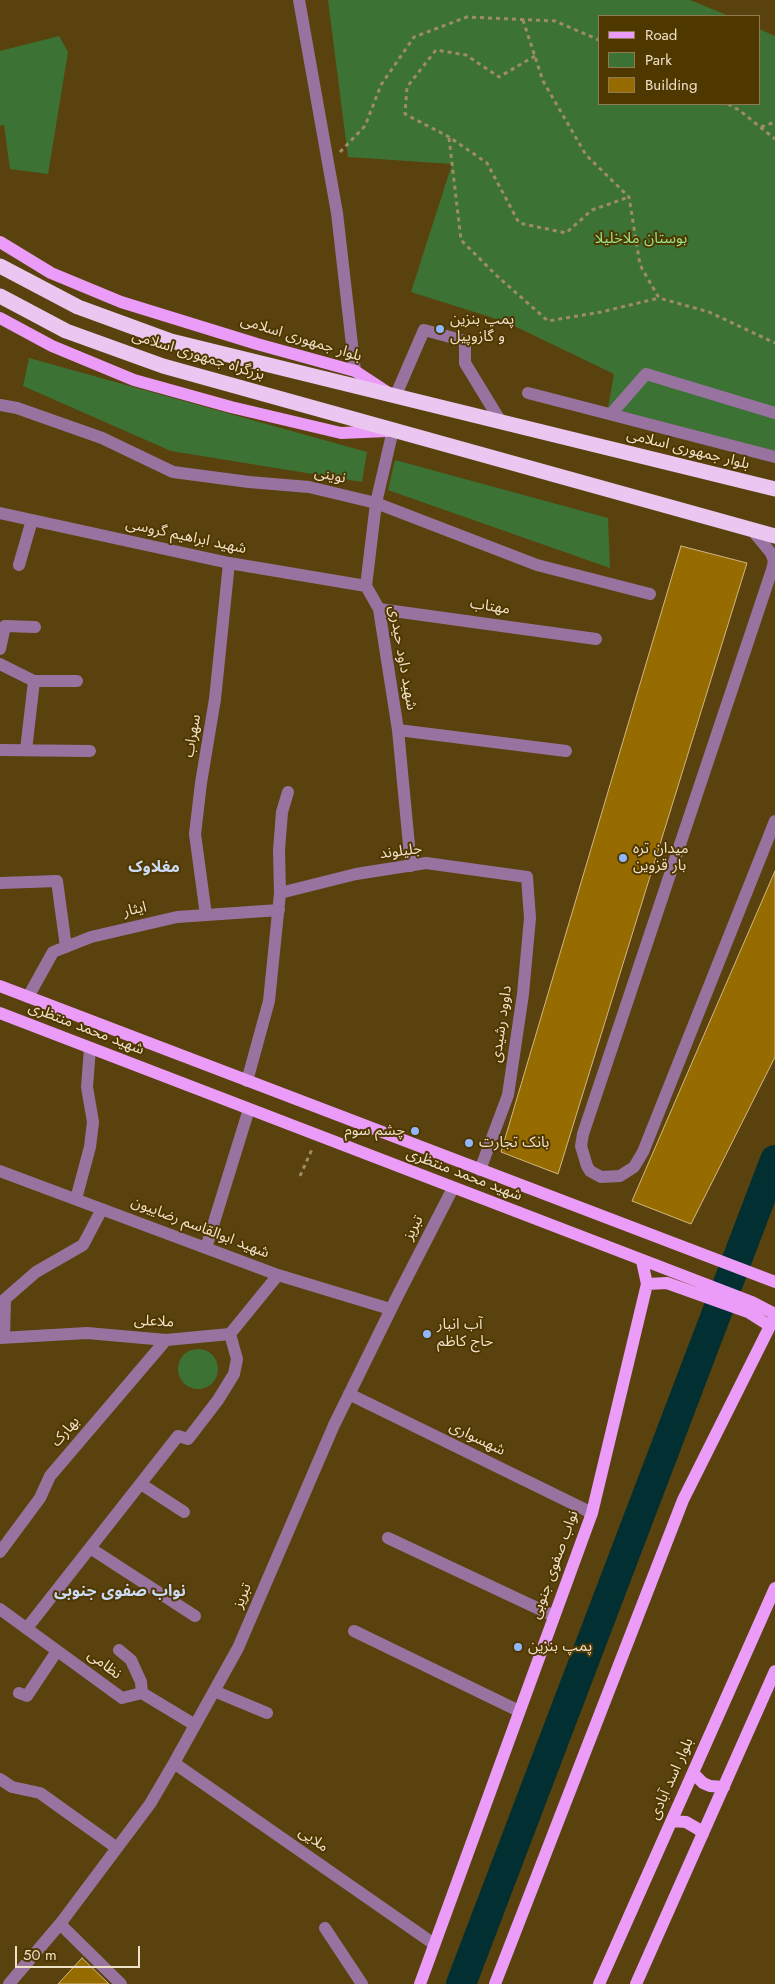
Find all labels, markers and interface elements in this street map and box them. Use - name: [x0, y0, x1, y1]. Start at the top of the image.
- legend: [598, 15, 760, 105]
- text: Road: [645, 24, 677, 46]
- text: Park: [645, 49, 672, 71]
- text: Building: [645, 74, 697, 96]
- park label: بوستان ملاخلیلا: [595, 230, 687, 248]
- place label: پمپ بنزین و گازوپیل: [450, 311, 514, 346]
- street label: بلوار جمهوری اسلامی: [238, 312, 364, 366]
- marker: پمپ بنزین و گازوپیل: [434, 323, 446, 335]
- street label: بزرگراه جمهوری اسلامی: [130, 327, 266, 385]
- street label: بلوار جمهوری اسلامی: [625, 426, 751, 474]
- street label: نوینی: [313, 464, 347, 488]
- street label: شهید ابراهیم گروسی: [124, 515, 248, 559]
- street label: مهتاب: [469, 595, 511, 619]
- street label: شهید داود حیدری: [384, 604, 420, 712]
- street label: سهراب: [180, 713, 206, 759]
- street label: جلیلوند: [379, 840, 423, 864]
- place label: میدان تره بار قزوین: [633, 840, 689, 875]
- marker: میدان تره بار قزوین: [617, 852, 629, 864]
- district label: مغلاوک: [128, 858, 180, 878]
- street label: ایثار: [122, 899, 148, 921]
- street label: داوود رشیدی: [488, 984, 516, 1064]
- street label: شهید محمد منتظری: [26, 999, 146, 1059]
- place label: چشم سوم: [344, 1122, 405, 1140]
- marker: چشم سوم: [409, 1125, 421, 1137]
- place label: بانک تجارت: [479, 1134, 549, 1152]
- marker: بانک تجارت: [463, 1137, 475, 1149]
- street label: شهید محمد منتظری: [404, 1145, 524, 1205]
- street label: شهید ابوالقاسم رضاییون: [128, 1193, 272, 1263]
- street label: تبریز: [400, 1212, 428, 1244]
- street label: ملاعلی: [134, 1312, 174, 1332]
- place label: آب انبار حاج کاظم: [437, 1316, 493, 1351]
- marker: آب انبار حاج کاظم: [421, 1328, 433, 1340]
- street label: بهارک: [48, 1413, 84, 1451]
- street label: شهسواری: [446, 1418, 508, 1460]
- street label: نواب صفوی جنوبی: [527, 1508, 583, 1622]
- street label: تبریز: [230, 1581, 256, 1611]
- district label: نواب صفوی جنوبی: [54, 1582, 186, 1602]
- place label: پمپ بنزین: [528, 1638, 592, 1656]
- marker: پمپ بنزین: [512, 1641, 524, 1653]
- street label: نظامی: [83, 1646, 125, 1684]
- street label: بلوار اسد آبادی: [646, 1735, 698, 1823]
- street label: ملایی: [295, 1823, 331, 1857]
- scale bar: [18, 1936, 142, 1968]
- text: 50 m: [23, 1944, 57, 1966]

